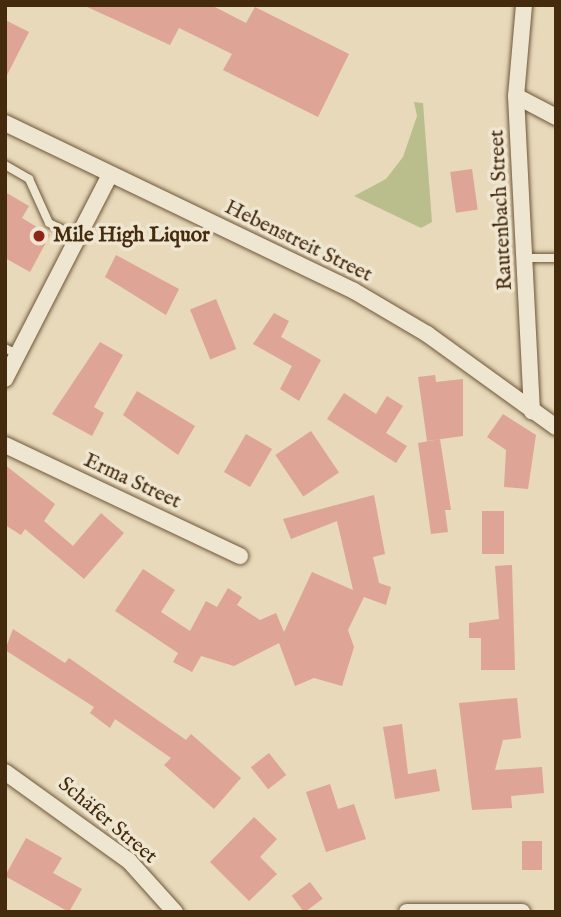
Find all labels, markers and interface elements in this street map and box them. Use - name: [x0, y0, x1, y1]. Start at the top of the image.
- street label: Rautenbach Street: [485, 129, 519, 291]
- street label: Hebenstreit Street: [220, 195, 376, 289]
- place label: Mile High Liquor: [53, 223, 210, 249]
- marker: Mile High Liquor: [31, 228, 47, 244]
- street label: Erma Street: [79, 449, 185, 515]
- street label: Schäfer Street: [52, 772, 162, 870]

